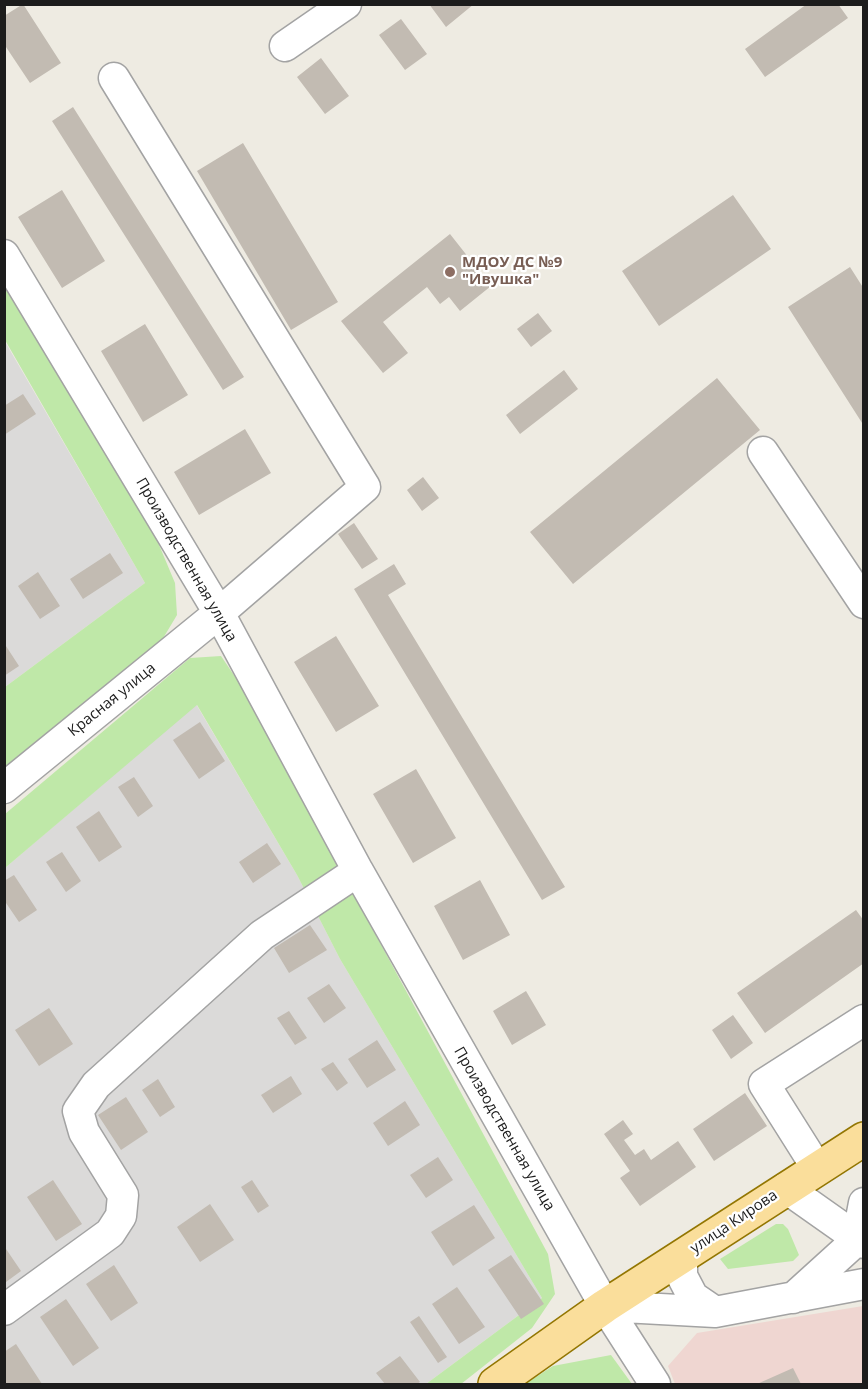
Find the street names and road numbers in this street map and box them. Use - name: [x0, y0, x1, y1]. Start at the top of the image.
- street label: Производственная улица: [132, 475, 240, 645]
- street label: Красная улица: [65, 659, 159, 741]
- street label: Производственная улица: [450, 1044, 558, 1214]
- street label: улица Кирова: [687, 1186, 781, 1258]

